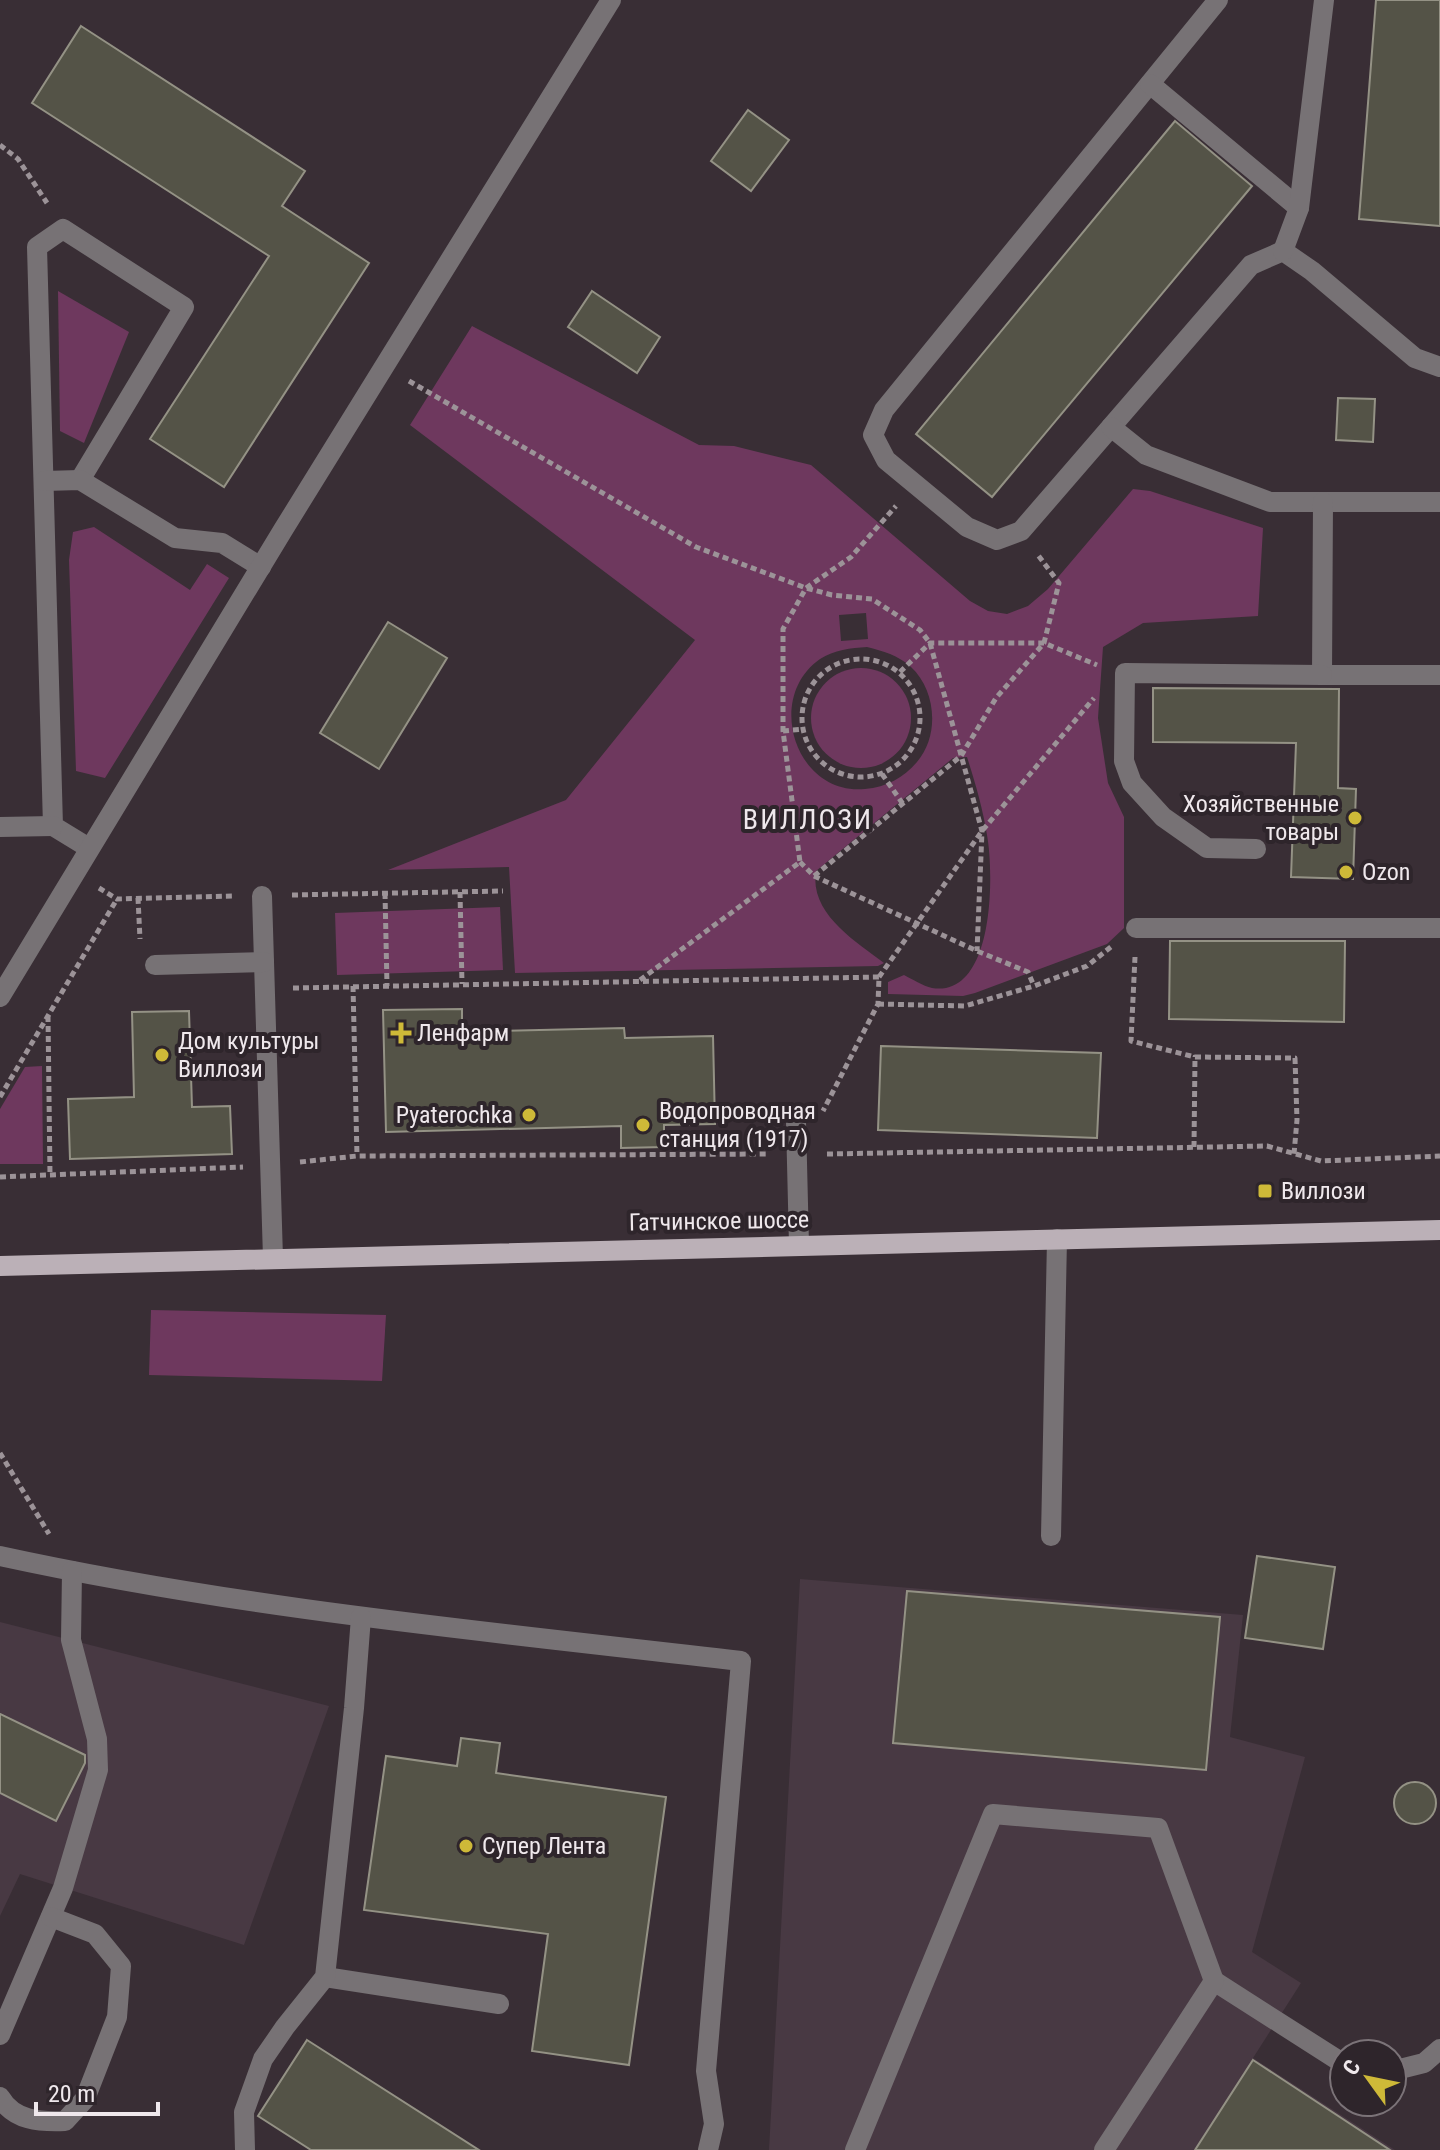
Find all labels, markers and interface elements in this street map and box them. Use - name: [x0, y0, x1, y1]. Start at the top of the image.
- place label: Хозяйственные товары: [1183, 790, 1339, 846]
- district label: ВИЛЛОЗИ: [743, 803, 873, 836]
- marker: Хозяйственные товары: [1346, 809, 1364, 827]
- place label: Ozon: [1362, 858, 1410, 886]
- marker: Ozon: [1337, 863, 1355, 881]
- place label: Ленфарм: [417, 1019, 509, 1047]
- marker: Ленфарм: [392, 1024, 410, 1042]
- place label: Дом культуры Виллози: [178, 1027, 319, 1083]
- marker: Дом культуры Виллози: [153, 1046, 171, 1064]
- place label: Водопроводная станция (1917): [659, 1097, 816, 1153]
- place label: Pyaterochka: [396, 1101, 513, 1129]
- marker: Pyaterochka: [520, 1106, 538, 1124]
- marker: Водопроводная станция (1917): [634, 1116, 652, 1134]
- place label: Виллози: [1281, 1177, 1366, 1205]
- marker: Виллози: [1256, 1182, 1274, 1200]
- street label: Гатчинское шоссе: [629, 1205, 809, 1237]
- place label: Супер Лента: [482, 1832, 606, 1860]
- marker: Супер Лента: [457, 1837, 475, 1855]
- north arrow: [1328, 2038, 1408, 2118]
- text: С: [1338, 2055, 1366, 2079]
- scale bar: [36, 2066, 158, 2116]
- text: 20 m: [48, 2080, 95, 2108]

